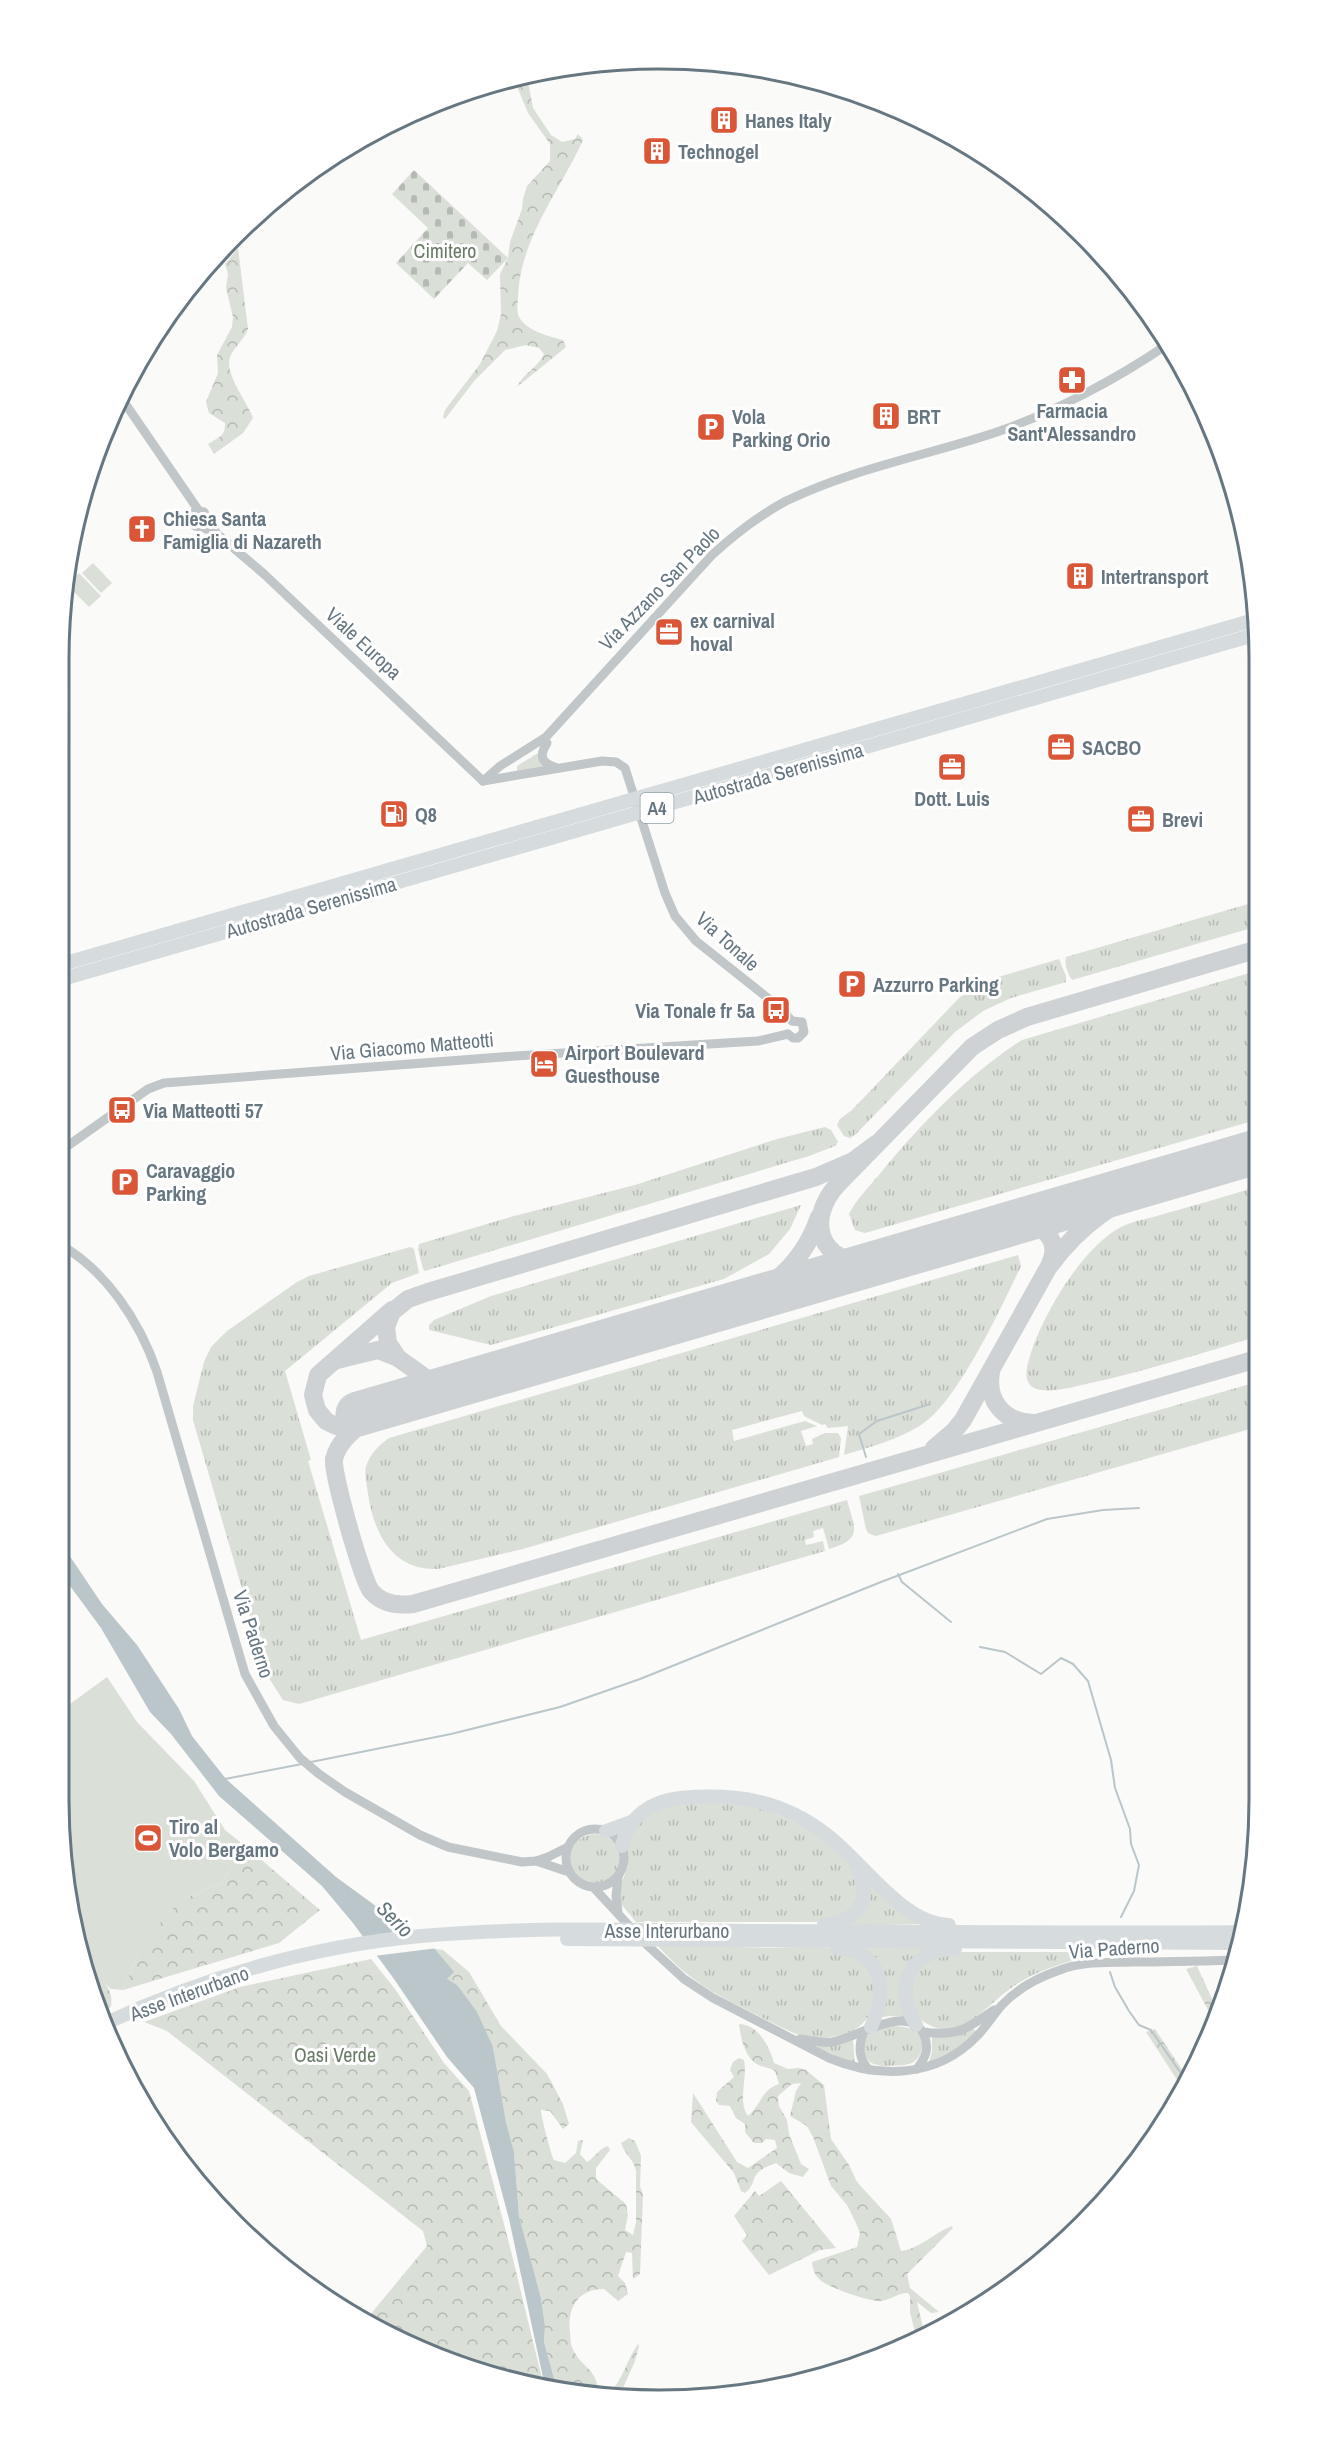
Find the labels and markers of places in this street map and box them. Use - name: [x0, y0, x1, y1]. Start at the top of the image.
- building icon: Hanes Italy: [708, 104, 740, 136]
- place label: Hanes Italy: [745, 107, 832, 134]
- building icon: Technogel: [641, 135, 673, 167]
- place label: Technogel: [678, 138, 759, 165]
- pharmacy icon: Farmacia Sant'Alessandro: [1056, 364, 1088, 396]
- place label: Farmacia Sant'Alessandro: [1008, 397, 1136, 447]
- building icon: BRT: [870, 400, 902, 432]
- place label: Vola Parking Orio: [732, 403, 830, 453]
- place label: BRT: [907, 403, 941, 430]
- parking icon: Vola Parking Orio: [695, 411, 727, 443]
- place label: Chiesa Santa Famiglia di Nazareth: [163, 505, 322, 555]
- church icon: Chiesa Santa Famiglia di Nazareth: [126, 513, 158, 545]
- building icon: Intertransport: [1064, 560, 1096, 592]
- place label: Intertransport: [1101, 563, 1209, 590]
- place label: ex carnival hoval: [690, 607, 775, 657]
- office icon: ex carnival hoval: [653, 616, 685, 648]
- office icon: SACBO: [1045, 731, 1077, 763]
- place label: SACBO: [1082, 734, 1141, 761]
- office icon: Dott. Luis: [936, 751, 968, 783]
- place label: Dott. Luis: [914, 785, 990, 812]
- fuel station icon: Q8: [378, 798, 410, 830]
- place label: Q8: [415, 801, 437, 828]
- office icon: Brevi: [1125, 803, 1157, 835]
- place label: Brevi: [1162, 806, 1203, 833]
- parking icon: Azzurro Parking: [836, 968, 868, 1000]
- place label: Azzurro Parking: [873, 971, 999, 998]
- bus stop icon: Via Tonale fr 5a: [760, 994, 792, 1026]
- place label: Via Tonale fr 5a: [635, 997, 755, 1024]
- place label: Airport Boulevard Guesthouse: [565, 1039, 704, 1089]
- hotel icon: Airport Boulevard Guesthouse: [528, 1048, 560, 1080]
- bus stop icon: Via Matteotti 57: [106, 1094, 138, 1126]
- place label: Via Matteotti 57: [143, 1097, 263, 1124]
- place label: Caravaggio Parking: [146, 1157, 235, 1207]
- parking icon: Caravaggio Parking: [109, 1166, 141, 1198]
- place label: Tiro al Volo Bergamo: [169, 1813, 279, 1863]
- sports icon: Tiro al Volo Bergamo: [132, 1822, 164, 1854]

